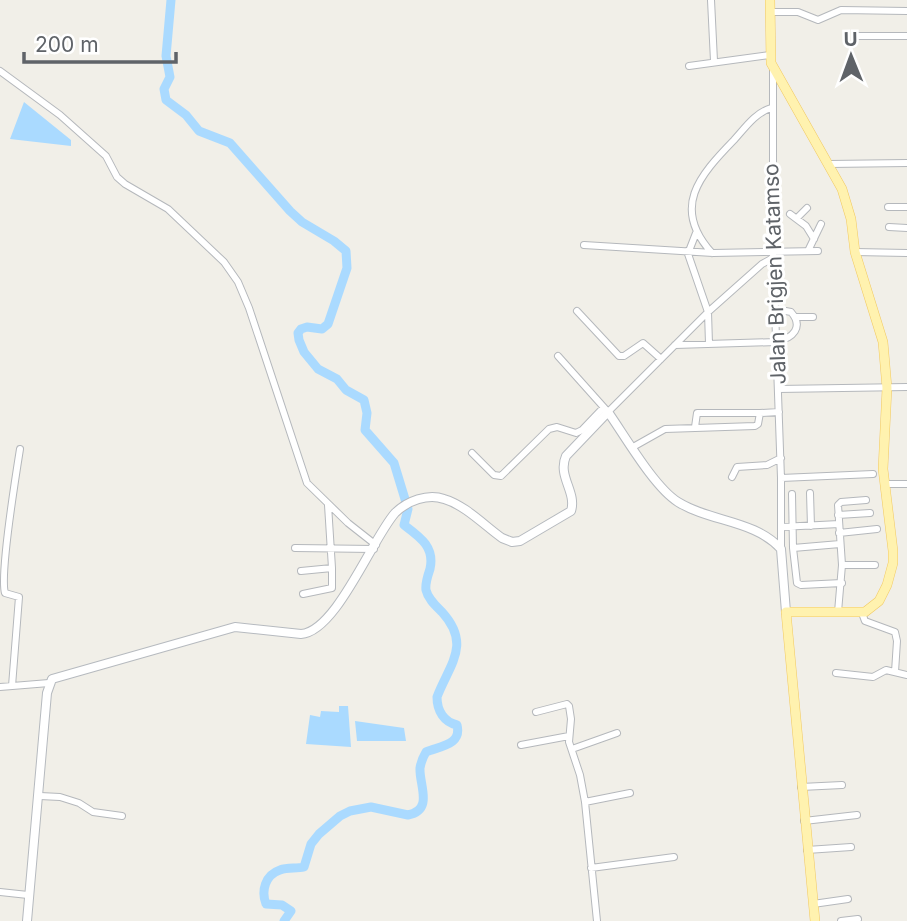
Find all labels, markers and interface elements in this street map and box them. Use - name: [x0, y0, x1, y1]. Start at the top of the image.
- scale bar: [24, 21, 177, 65]
- north arrow: [816, 21, 886, 91]
- text: U: [844, 28, 858, 51]
- text: 200 m: [35, 32, 99, 57]
- street label: Jalan Brigjen Katamso: [758, 163, 791, 385]

